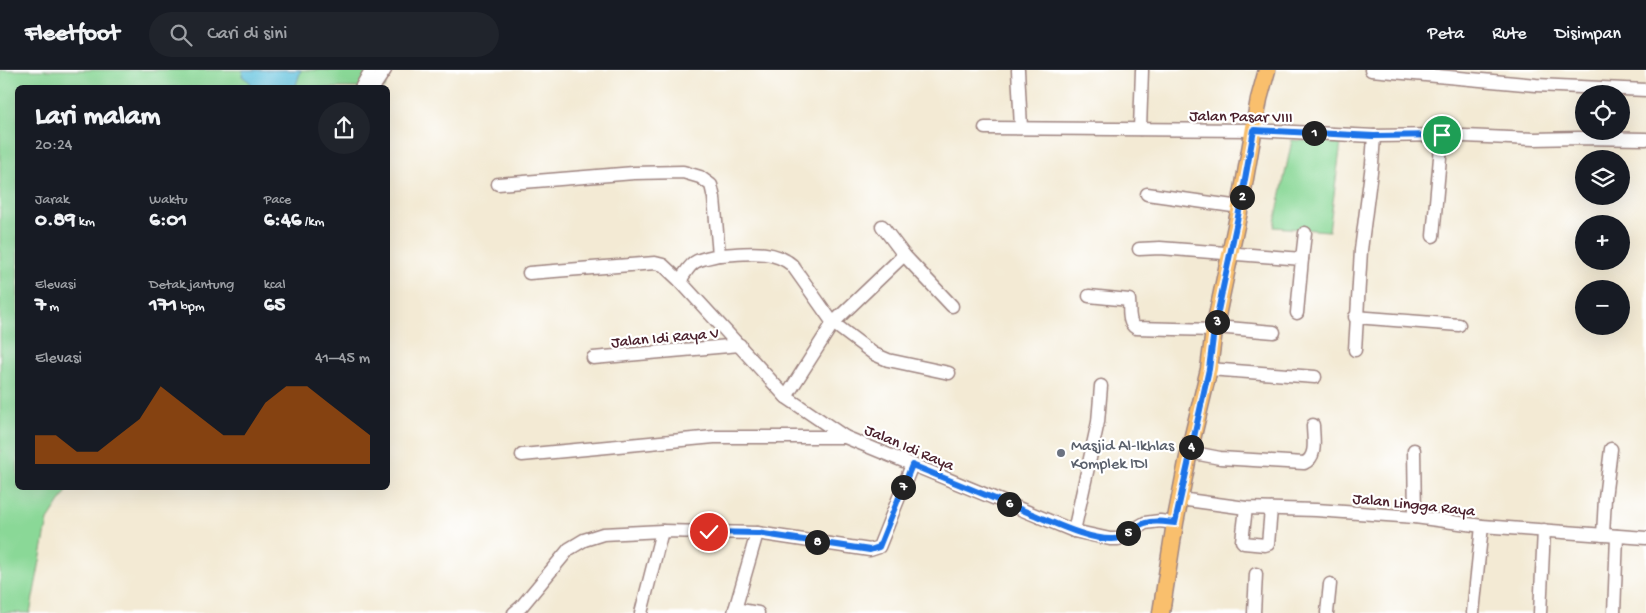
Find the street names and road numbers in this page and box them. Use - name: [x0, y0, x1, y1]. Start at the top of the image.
- street label: Jalan Pasar VIII: [1189, 108, 1293, 129]
- street label: Jalan Idi Raya V: [611, 325, 720, 354]
- street label: Jalan Idi Raya: [861, 422, 957, 477]
- street label: Jalan Lingga Raya: [1351, 491, 1477, 522]

